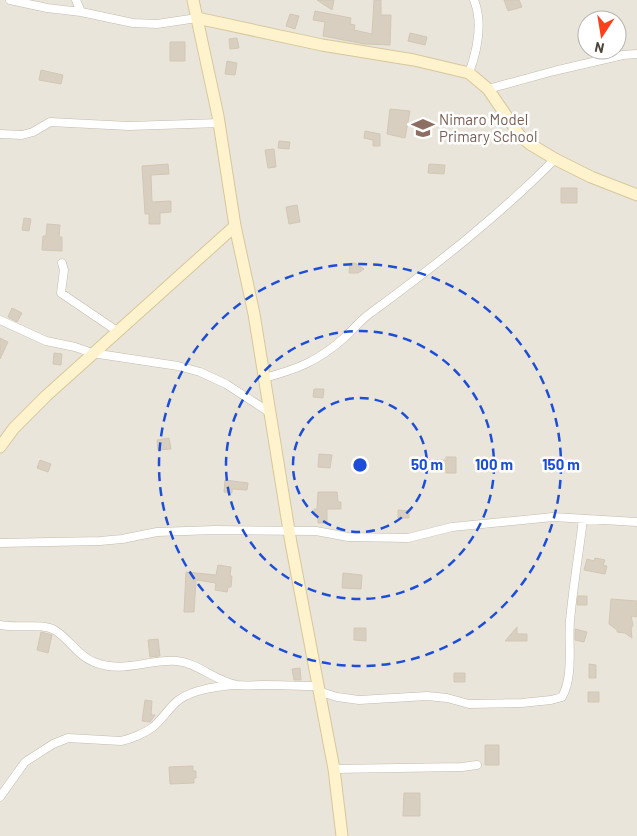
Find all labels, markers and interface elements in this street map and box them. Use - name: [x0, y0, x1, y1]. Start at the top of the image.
- north arrow: [577, 10, 627, 60]
- text: N: [593, 39, 606, 57]
- place label: Nimaro Model Primary School: [439, 110, 537, 145]
- school or university icon: Nimaro Model Primary School: [410, 115, 436, 141]
- text: 50 m: [411, 455, 443, 473]
- text: 100 m: [475, 455, 513, 473]
- text: 150 m: [542, 455, 580, 473]
- centre of rings: [351, 456, 369, 474]

